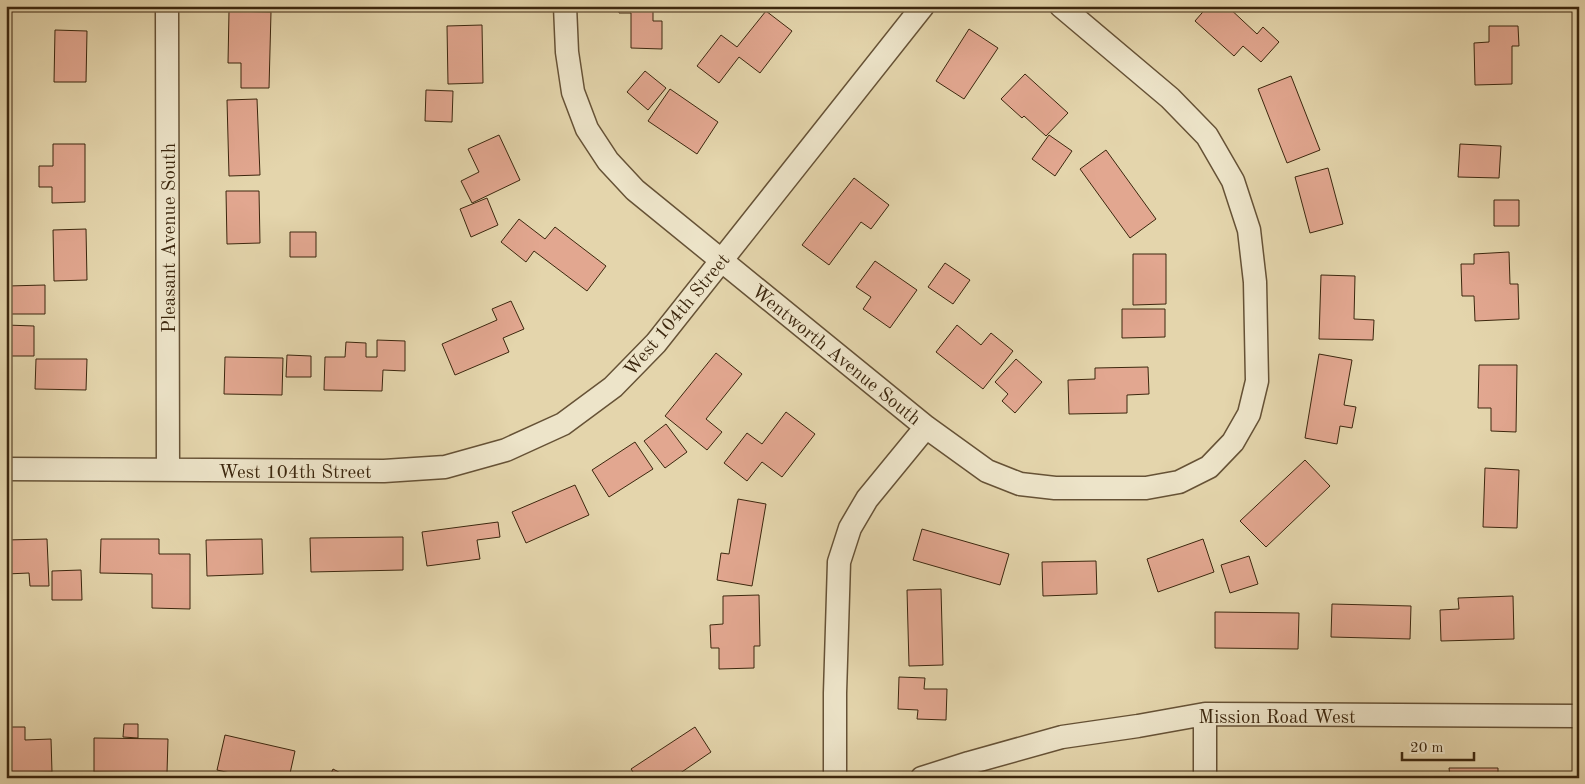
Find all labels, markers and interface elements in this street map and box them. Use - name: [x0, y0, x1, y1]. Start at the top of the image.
- street label: Pleasant Avenue South: [161, 143, 180, 333]
- street label: West 104th Street: [621, 251, 734, 380]
- street label: Wentworth Avenue South: [747, 282, 924, 430]
- street label: West 104th Street: [218, 464, 372, 483]
- street label: Mission Road West: [1198, 709, 1356, 728]
- scale bar: [1402, 729, 1475, 761]
- text: 20 m: [1410, 741, 1444, 756]

